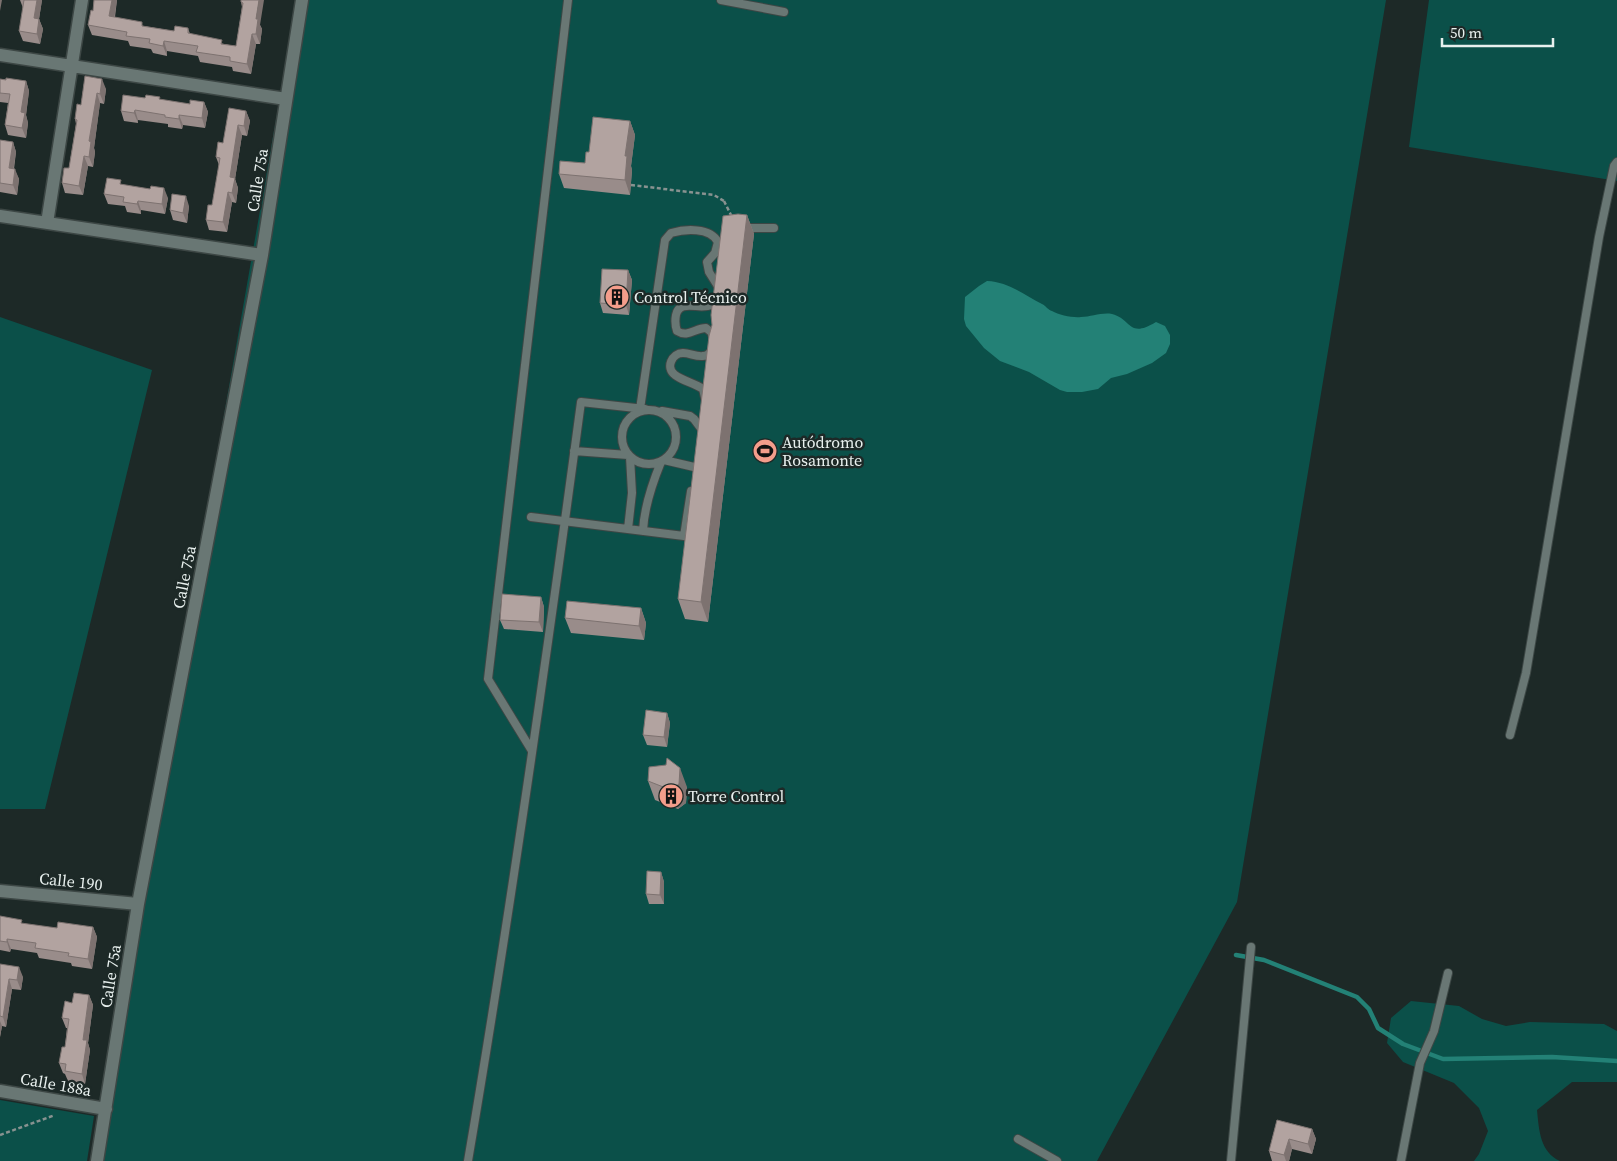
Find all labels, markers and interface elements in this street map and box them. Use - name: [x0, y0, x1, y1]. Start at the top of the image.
- scale bar: [1442, 15, 1553, 47]
- text: 50 m: [1450, 22, 1482, 43]
- street label: Calle 75a: [241, 146, 273, 213]
- building icon: Control Técnico: [604, 284, 630, 310]
- place label: Control Técnico: [634, 286, 747, 308]
- place label: Autódromo Rosamonte: [782, 431, 863, 471]
- sports icon: Autódromo Rosamonte: [752, 438, 778, 464]
- street label: Calle 75a: [167, 543, 201, 610]
- building icon: Torre Control: [658, 783, 684, 809]
- place label: Torre Control: [688, 785, 785, 807]
- street label: Calle 190: [38, 867, 104, 895]
- street label: Calle 75a: [94, 942, 126, 1009]
- street label: Calle 188a: [19, 1067, 94, 1101]

